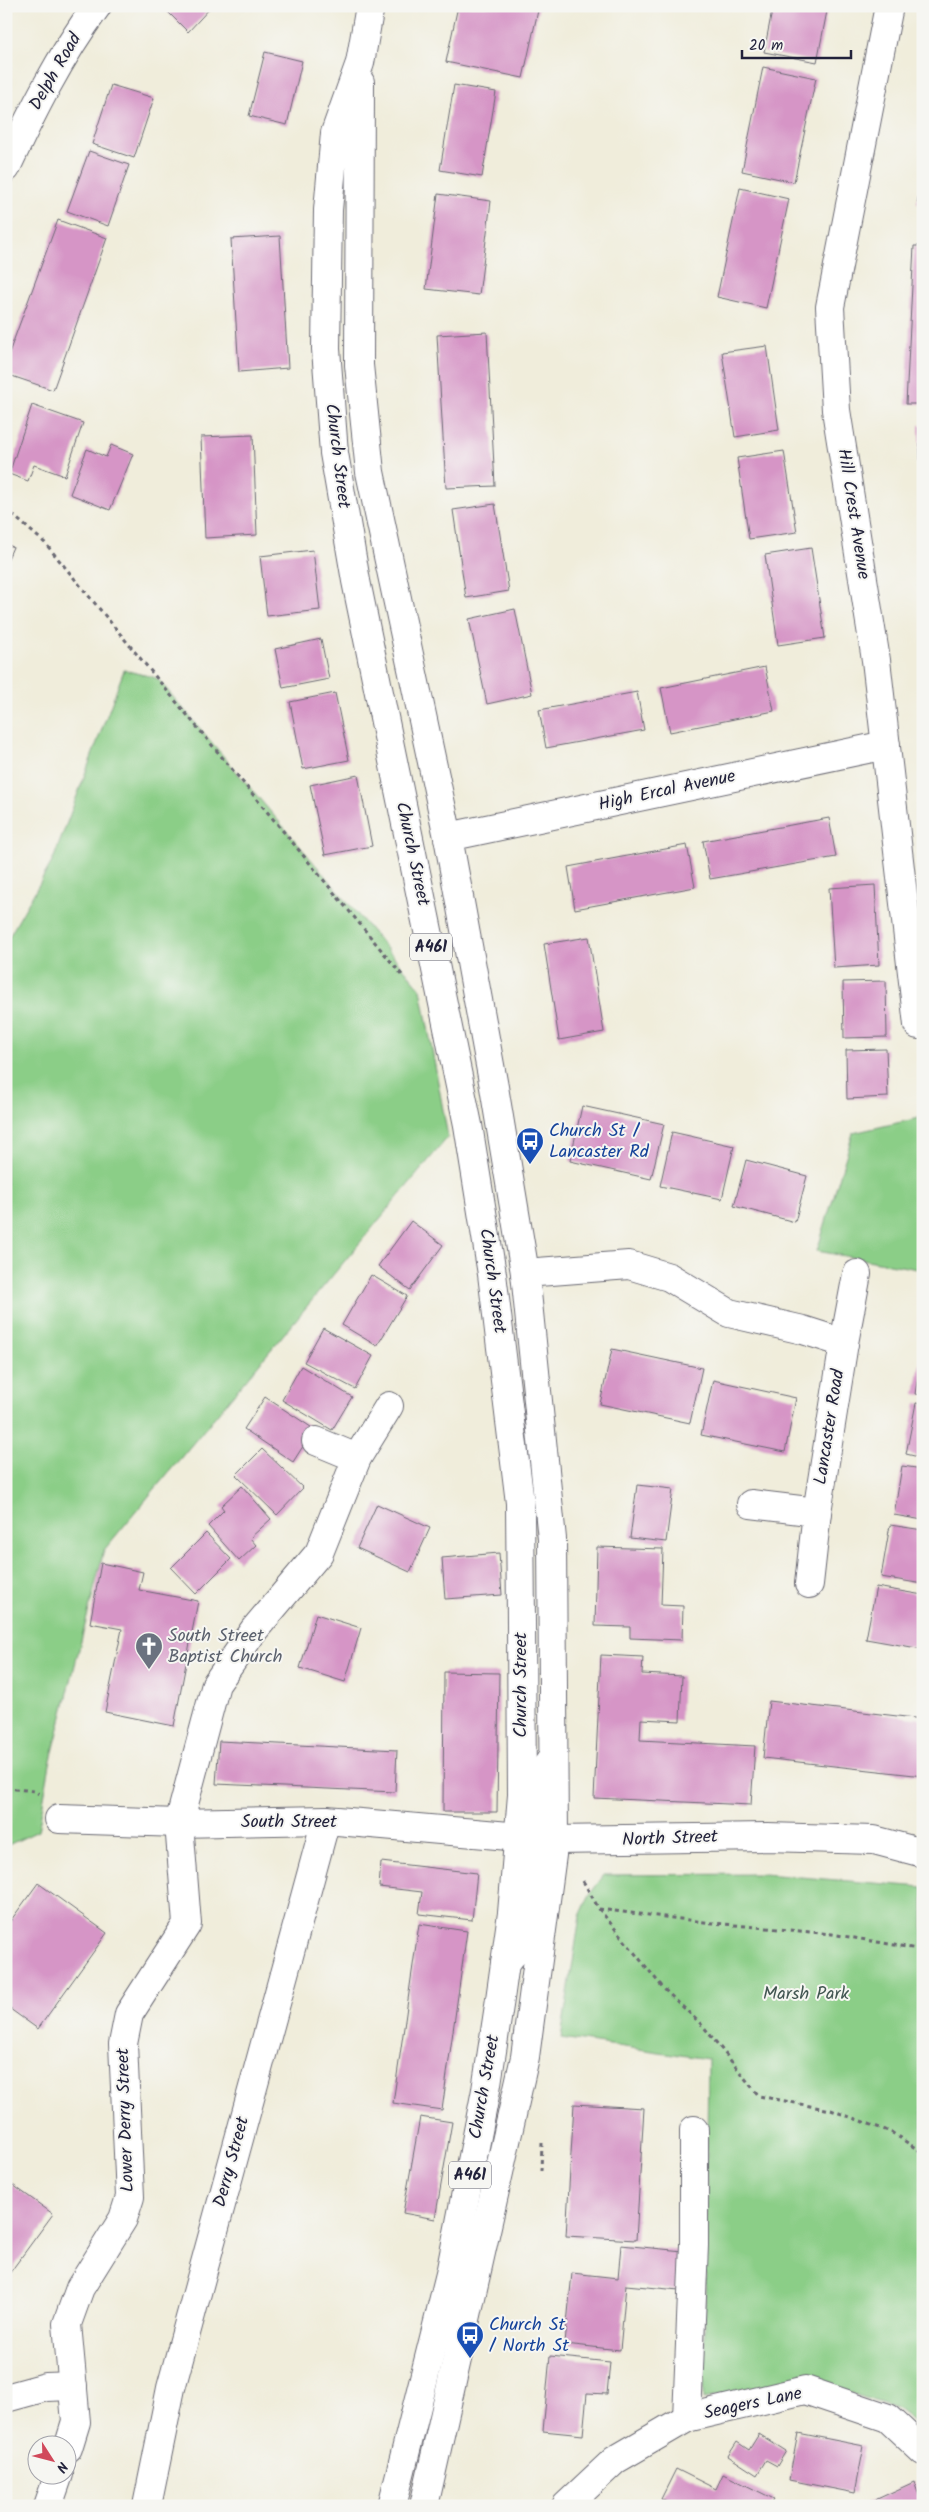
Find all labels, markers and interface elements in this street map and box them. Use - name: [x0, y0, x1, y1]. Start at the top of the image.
- street label: Delph Road: [22, 27, 90, 116]
- scale bar: [742, 28, 850, 60]
- text: 20 m: [749, 34, 783, 58]
- street label: Church Street: [316, 402, 358, 511]
- street label: Hill Crest Avenue: [828, 447, 878, 581]
- street label: High Ercal Avenue: [596, 762, 738, 820]
- street label: Church Street: [387, 799, 437, 910]
- road number: A461: [410, 934, 452, 960]
- place label: Church St / Lancaster Rd: [549, 1117, 650, 1167]
- bus stop icon: Church St / Lancaster Rd: [515, 1126, 545, 1165]
- street label: Church Street: [470, 1227, 514, 1336]
- street label: Lancaster Road: [807, 1366, 854, 1487]
- place label: South Street Baptist Church: [168, 1622, 282, 1672]
- church icon: South Street Baptist Church: [134, 1631, 164, 1670]
- street label: Church Street: [507, 1631, 536, 1738]
- street label: South Street: [241, 1808, 338, 1837]
- street label: North Street: [622, 1823, 719, 1855]
- park label: Marsh Park: [763, 1980, 849, 2009]
- street label: Church Street: [462, 2031, 509, 2142]
- street label: Lower Derry Street: [109, 2046, 143, 2193]
- street label: Derry Street: [206, 2112, 258, 2211]
- road number: A461: [449, 2162, 491, 2188]
- place label: Church St / North St: [489, 2311, 570, 2361]
- bus stop icon: Church St / North St: [455, 2320, 485, 2359]
- street label: Seagers Lane: [701, 2379, 805, 2429]
- north arrow: [28, 2434, 78, 2484]
- text: N: [50, 2457, 73, 2477]

